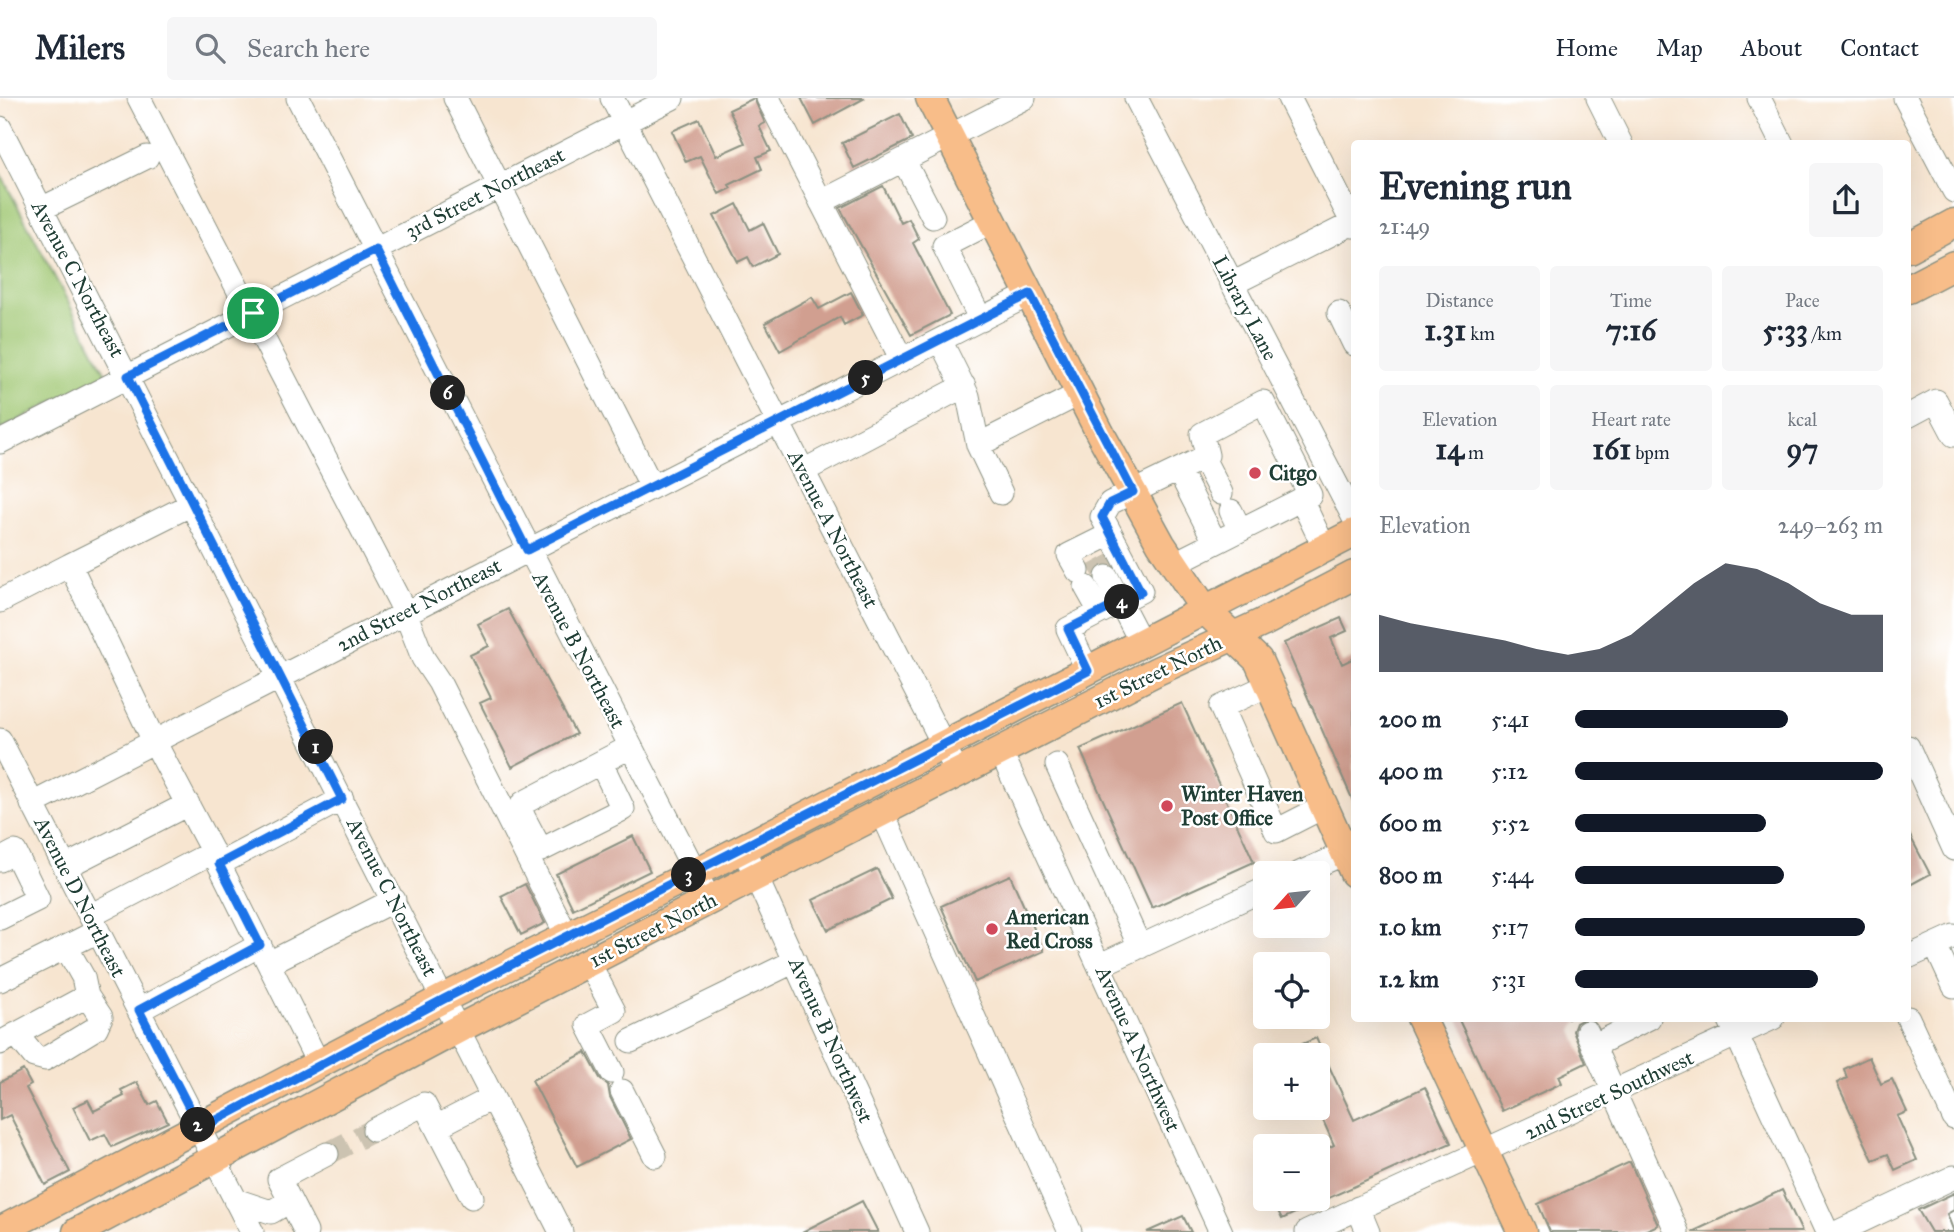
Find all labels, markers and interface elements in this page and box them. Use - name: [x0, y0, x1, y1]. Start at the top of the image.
- search box: [167, 17, 657, 80]
- text: Milers: [35, 28, 125, 68]
- icon: search: [191, 29, 229, 67]
- text: Search here: [247, 32, 370, 64]
- text: Home: [1555, 33, 1618, 63]
- text: Map: [1656, 33, 1703, 63]
- text: About: [1741, 33, 1802, 63]
- text: Contact: [1840, 33, 1919, 63]
- street label: 3rd Street Northeast: [401, 141, 570, 244]
- text: Evening run: [1379, 163, 1572, 209]
- button: share: [1809, 163, 1883, 237]
- street label: Avenue C Northeast: [25, 195, 131, 362]
- text: 21:49: [1379, 212, 1430, 240]
- street label: Library Lane: [1207, 251, 1284, 365]
- pin: [223, 283, 283, 343]
- text: Distance: [1426, 289, 1494, 312]
- text: Time: [1610, 289, 1652, 312]
- text: Pace: [1785, 289, 1820, 312]
- icon: arrive: [234, 294, 272, 332]
- text: 1.31: [1424, 312, 1466, 348]
- text: 7:16: [1606, 312, 1656, 348]
- text: 5:33: [1763, 312, 1808, 348]
- text: km: [1466, 322, 1495, 345]
- text: /km: [1808, 322, 1842, 345]
- pin: 5: [848, 360, 884, 396]
- text: 5: [861, 366, 870, 389]
- pin: 6: [430, 376, 466, 410]
- text: 6: [443, 381, 452, 404]
- text: Elevation: [1422, 408, 1497, 431]
- text: Heart rate: [1591, 408, 1671, 431]
- text: kcal: [1787, 408, 1817, 431]
- text: 14: [1435, 431, 1464, 467]
- text: 161: [1592, 431, 1631, 467]
- text: 97: [1786, 431, 1818, 467]
- text: m: [1464, 441, 1484, 464]
- text: bpm: [1631, 441, 1670, 464]
- street label: Avenue A Northeast: [781, 445, 884, 613]
- place label: Citgo: [1269, 460, 1317, 486]
- marker: Citgo: [1247, 465, 1263, 481]
- text: Elevation: [1379, 511, 1470, 539]
- text: 249–263 m: [1778, 511, 1883, 539]
- street label: 2nd Street Northeast: [332, 552, 506, 658]
- street label: Avenue B Northeast: [526, 566, 632, 733]
- pin: 4: [1104, 584, 1140, 620]
- text: 4: [1116, 590, 1127, 613]
- street label: 1st Street North: [1090, 630, 1227, 714]
- text: 200 m: [1379, 705, 1441, 733]
- text: 5:41: [1491, 705, 1529, 733]
- pin: 1: [298, 730, 334, 764]
- text: 1: [312, 735, 319, 758]
- text: 400 m: [1379, 757, 1443, 785]
- text: 5:12: [1491, 757, 1528, 785]
- place label: Winter Haven Post Office: [1181, 781, 1304, 831]
- marker: Winter Haven Post Office: [1159, 798, 1175, 814]
- text: 600 m: [1379, 809, 1442, 837]
- text: 5:52: [1491, 809, 1530, 837]
- street label: Avenue D Northeast: [28, 812, 132, 982]
- street label: Avenue C Northeast: [340, 813, 443, 981]
- pin: 3: [672, 858, 706, 892]
- north arrow: [1253, 861, 1330, 938]
- map controls: [1253, 861, 1330, 1211]
- text: 800 m: [1379, 861, 1442, 889]
- text: 5:44: [1491, 861, 1533, 889]
- text: 3: [685, 863, 692, 886]
- street label: 1st Street North: [585, 887, 721, 973]
- place label: American Red Cross: [1004, 904, 1093, 954]
- text: 1.0 km: [1379, 913, 1441, 941]
- text: 5:17: [1491, 913, 1529, 941]
- marker: American Red Cross: [984, 921, 1000, 937]
- street label: Avenue B Northwest: [782, 952, 879, 1127]
- button: locate: [1253, 952, 1330, 1029]
- street label: Avenue A Northwest: [1089, 961, 1186, 1136]
- text: 1.2 km: [1379, 965, 1439, 993]
- text: 5:31: [1491, 965, 1526, 993]
- button: +: [1253, 1043, 1330, 1120]
- street label: 2nd Street Southwest: [1520, 1044, 1698, 1146]
- pin: 2: [180, 1108, 216, 1142]
- text: 2: [193, 1113, 202, 1136]
- button: −: [1253, 1134, 1330, 1211]

